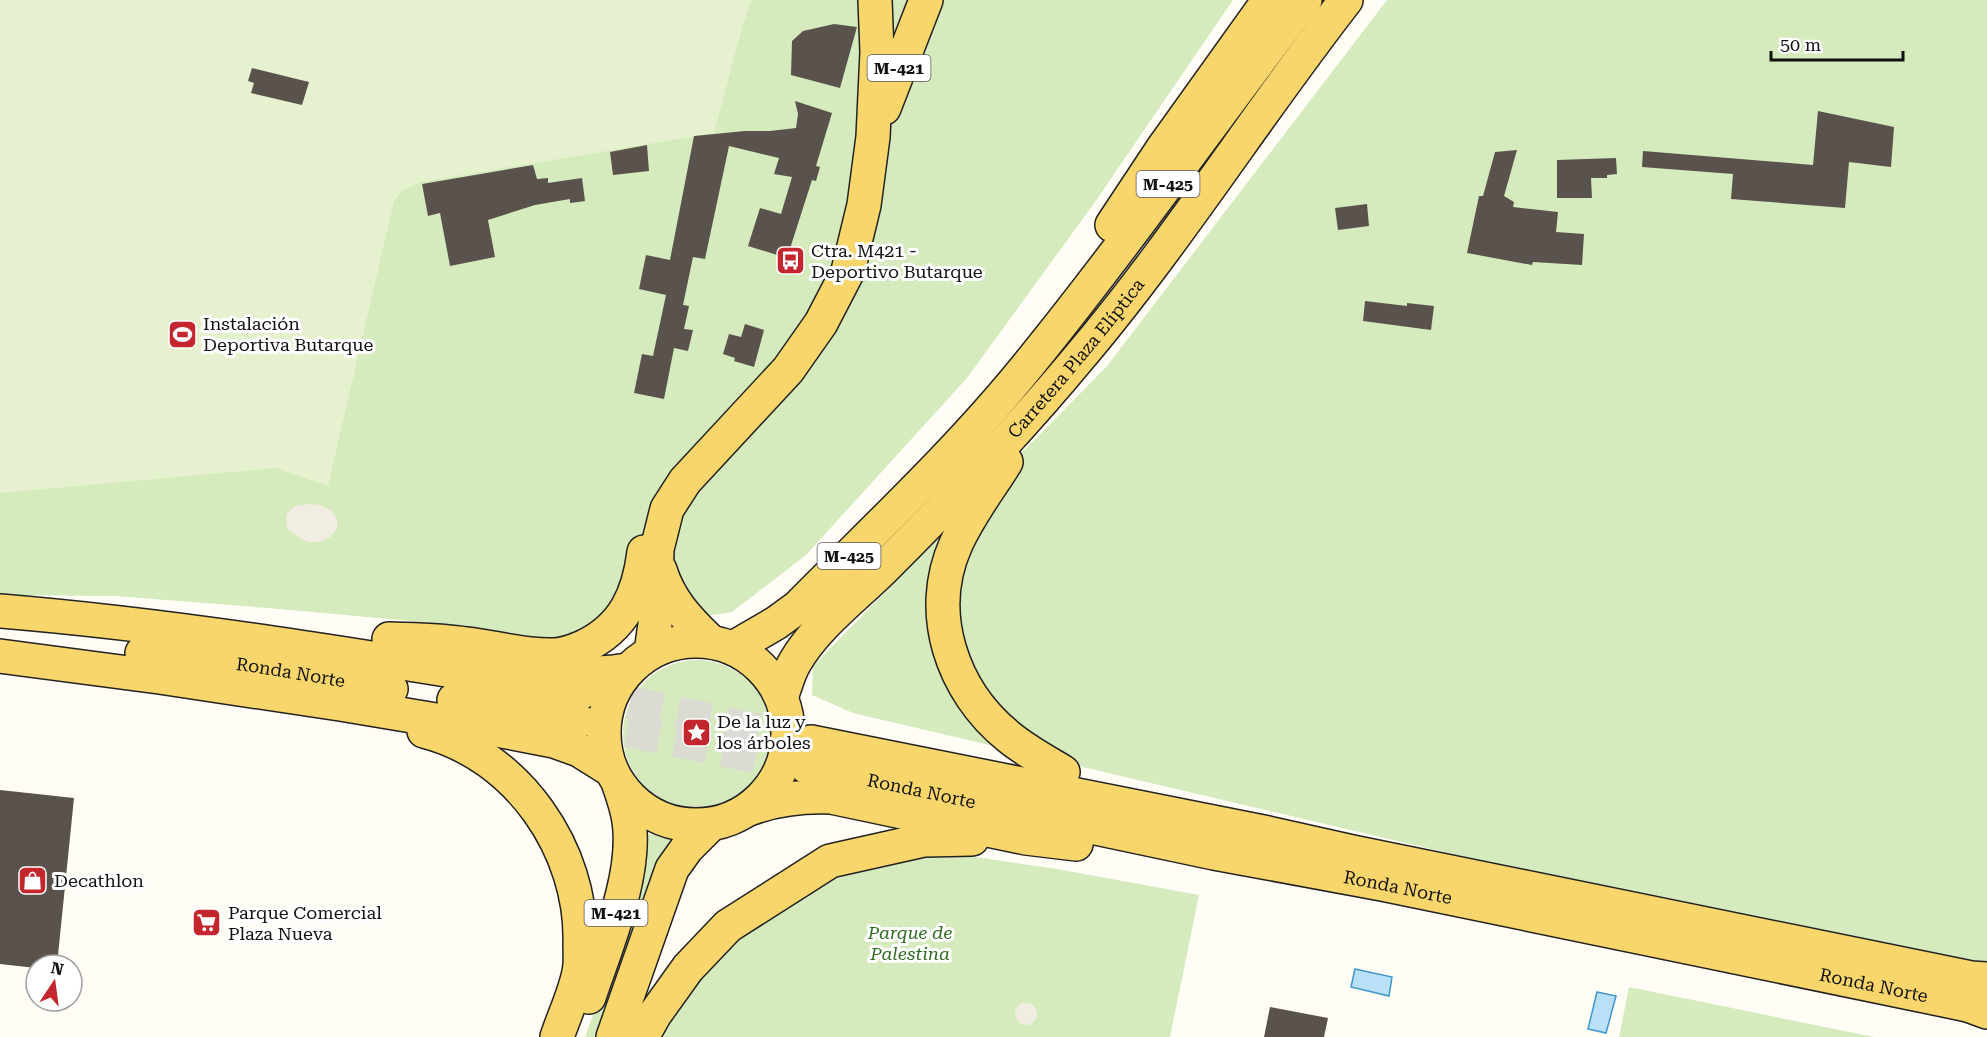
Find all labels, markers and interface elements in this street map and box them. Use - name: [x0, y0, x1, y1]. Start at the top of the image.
- scale bar: [1771, 24, 1903, 62]
- text: 50 m: [1780, 34, 1821, 55]
- road number: M-421: [868, 55, 930, 81]
- road number: M-425: [1136, 171, 1200, 197]
- place label: Ctra. M421 - Deportivo Butarque: [811, 240, 983, 282]
- bus stop icon: Ctra. M421 - Deportivo Butarque: [774, 245, 806, 277]
- street label: Carretera Plaza Elíptica: [1003, 274, 1149, 442]
- place label: Instalación Deportiva Butarque: [203, 313, 374, 355]
- sports icon: Instalación Deportiva Butarque: [166, 318, 198, 350]
- road number: M-425: [818, 543, 880, 569]
- street label: Ronda Norte: [235, 653, 347, 691]
- place label: De la luz y los árboles: [717, 711, 811, 753]
- place icon: De la luz y los árboles: [680, 716, 712, 748]
- street label: Ronda Norte: [865, 769, 978, 812]
- shop icon: Decathlon: [17, 865, 49, 897]
- street label: Ronda Norte: [1342, 866, 1454, 908]
- place label: Decathlon: [54, 870, 144, 891]
- road number: M-421: [584, 900, 648, 926]
- place label: Parque Comercial Plaza Nueva: [228, 902, 382, 944]
- supermarket icon: Parque Comercial Plaza Nueva: [191, 907, 223, 939]
- park label: Parque de Palestina: [867, 922, 952, 964]
- north arrow: [24, 953, 84, 1013]
- text: N: [49, 958, 65, 980]
- street label: Ronda Norte: [1818, 964, 1930, 1007]

